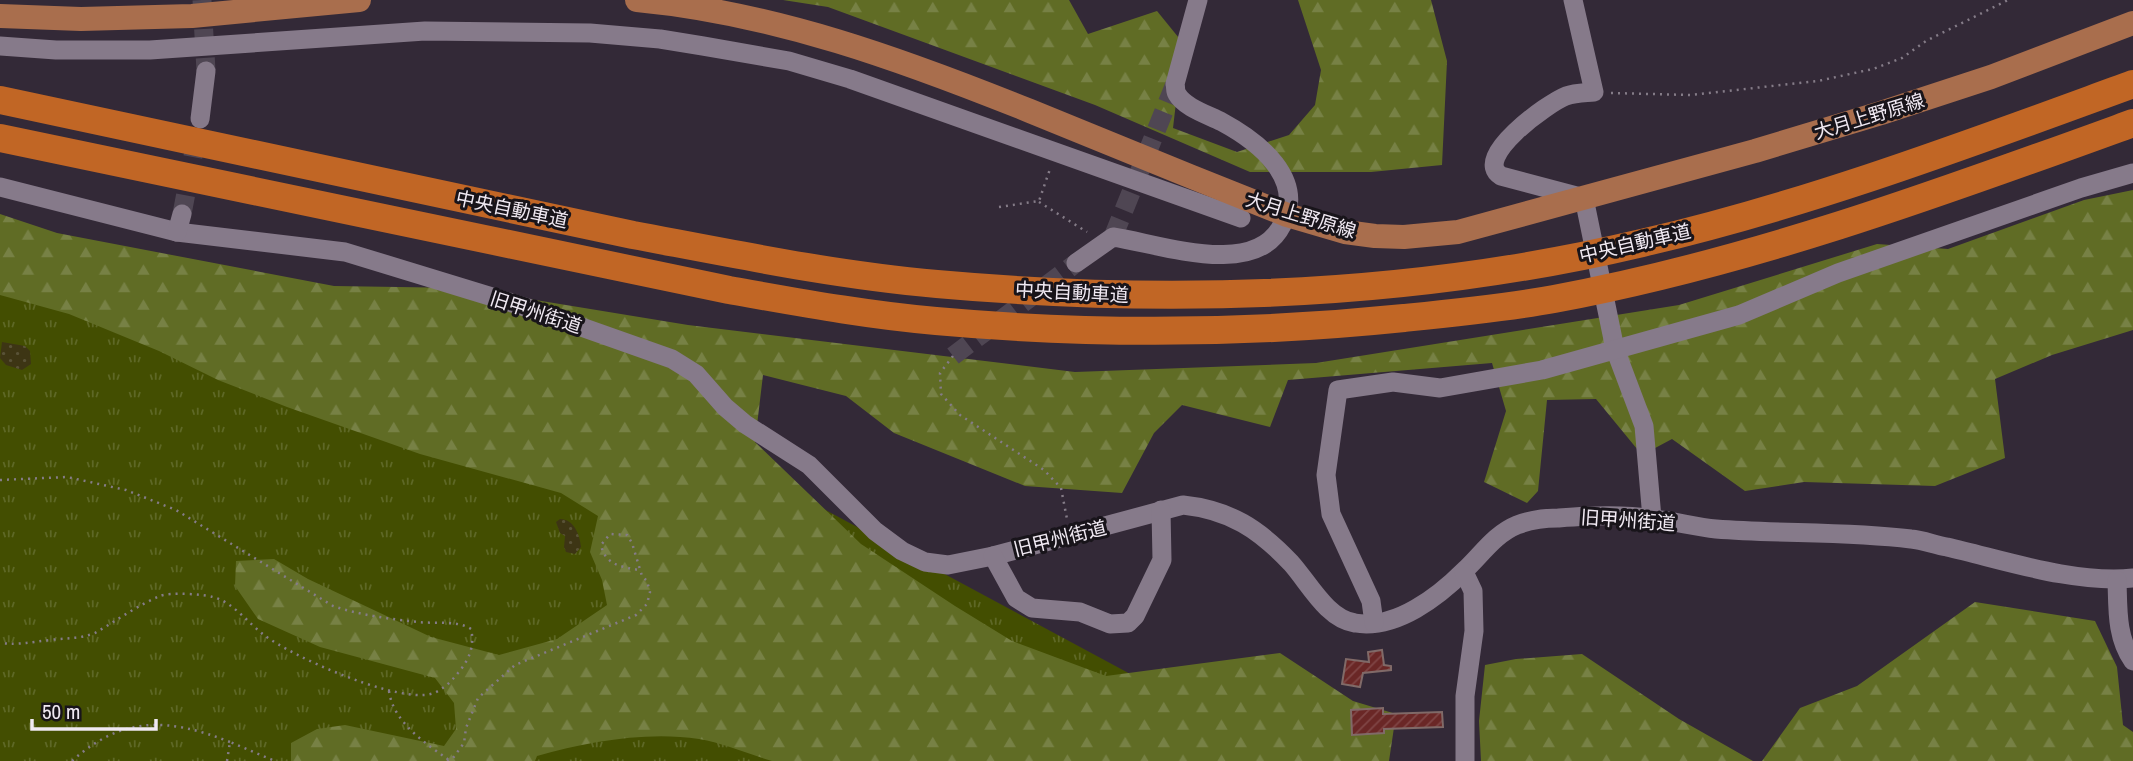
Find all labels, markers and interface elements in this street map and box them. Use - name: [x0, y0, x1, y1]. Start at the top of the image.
- street label: 大月上野原線: [1811, 87, 1927, 145]
- street label: 中央自動車道: [454, 184, 570, 234]
- street label: 大月上野原線: [1243, 186, 1359, 244]
- street label: 中央自動車道: [1577, 218, 1693, 268]
- street label: 中央自動車道: [1014, 276, 1130, 308]
- street label: 旧甲州街道: [487, 285, 585, 339]
- street label: 旧甲州街道: [1580, 504, 1676, 536]
- street label: 旧甲州街道: [1011, 514, 1109, 562]
- scale bar: [32, 688, 156, 732]
- text: 50 m: [42, 697, 80, 726]

